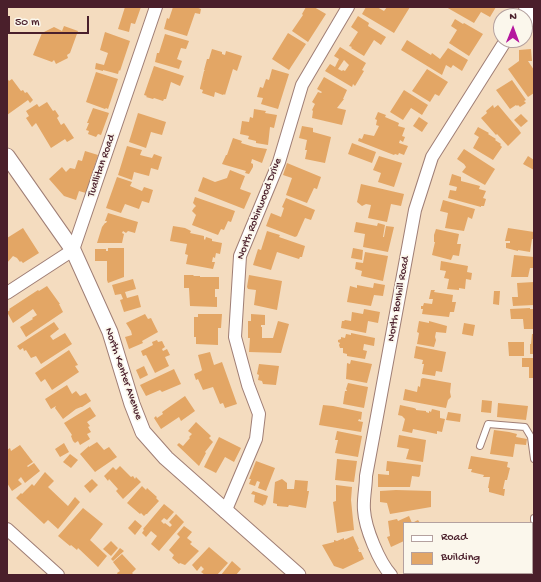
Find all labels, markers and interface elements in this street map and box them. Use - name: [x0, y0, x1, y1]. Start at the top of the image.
- scale bar: [10, 8, 91, 34]
- north arrow: [493, 8, 533, 48]
- text: N: [509, 11, 517, 23]
- text: 50 m: [15, 16, 40, 30]
- street label: Tuallitan Road: [85, 133, 119, 199]
- street label: North Robinwood Drive: [235, 156, 285, 262]
- street label: North Bonhill Road: [385, 255, 413, 343]
- street label: North Kenter Avenue: [101, 326, 145, 422]
- legend: [403, 522, 533, 574]
- text: Road: [441, 531, 467, 545]
- text: Building: [441, 551, 480, 565]

